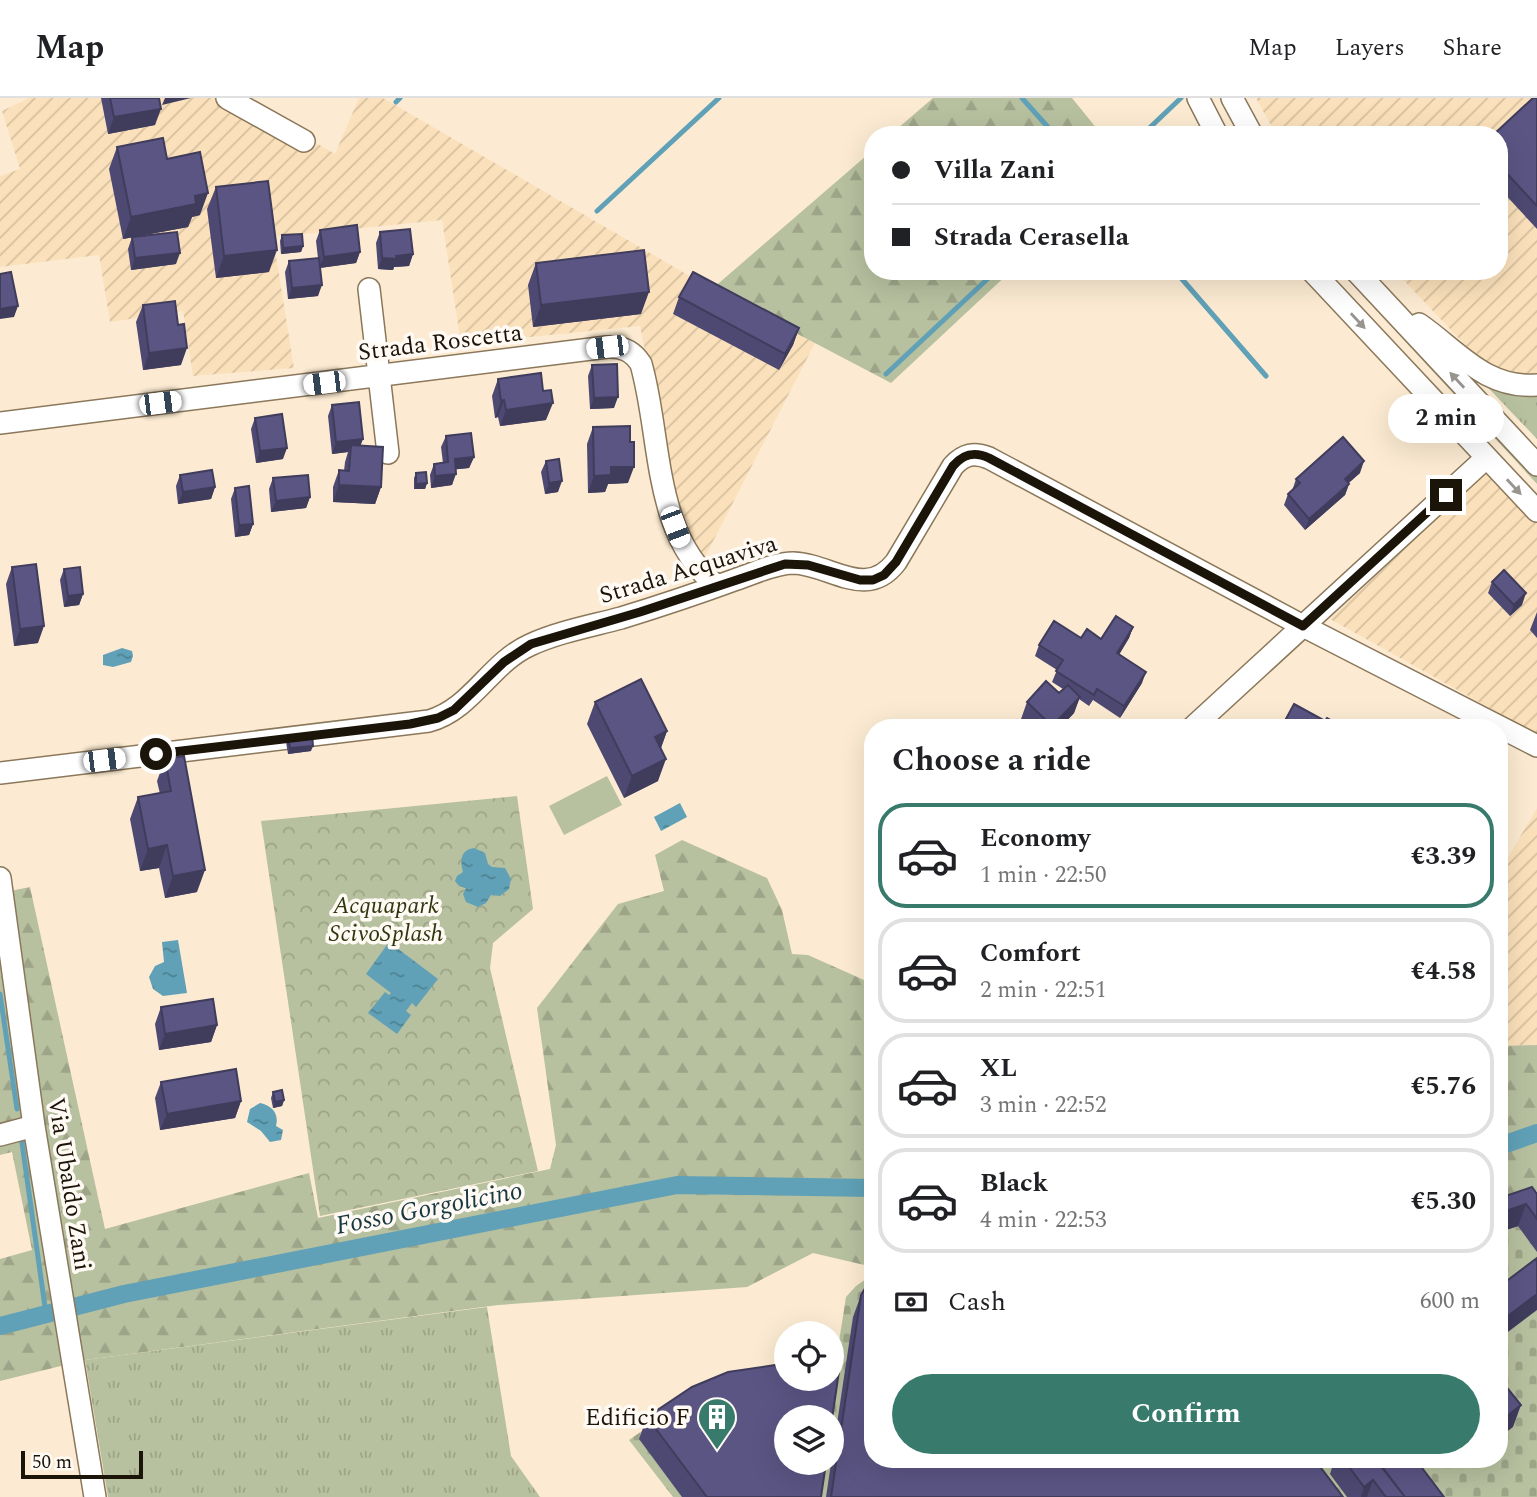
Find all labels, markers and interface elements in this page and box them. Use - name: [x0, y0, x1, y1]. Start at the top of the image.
- text: Map: [35, 23, 104, 73]
- text: Map: [1248, 30, 1297, 66]
- text: Layers: [1335, 30, 1405, 66]
- text: Share: [1443, 30, 1502, 66]
- text: Villa Zani: [934, 150, 1055, 190]
- text: Strada Cerasella: [934, 217, 1129, 257]
- one-way arrow: [1350, 312, 1366, 329]
- street label: Strada Roscetta: [356, 315, 525, 371]
- car: [585, 334, 630, 360]
- car: [302, 370, 347, 396]
- one-way arrow: [1449, 371, 1465, 389]
- car: [138, 390, 183, 416]
- callout: 2 min: [1388, 394, 1504, 442]
- text: 2 min: [1415, 401, 1477, 436]
- one-way arrow: [1506, 478, 1522, 495]
- route end: [1430, 479, 1462, 511]
- car: [658, 504, 693, 550]
- street label: Strada Acquaviva: [595, 526, 782, 614]
- text: Choose a ride: [892, 736, 1091, 785]
- route start: [140, 738, 172, 770]
- car: [82, 747, 127, 773]
- text: Economy: [980, 818, 1090, 858]
- icon: car: [896, 824, 959, 887]
- text: €3.39: [1411, 836, 1476, 876]
- text: 1 min · 22:50: [980, 858, 1107, 893]
- park label: Acquapark ScivoSplash: [329, 888, 443, 952]
- text: Comfort: [980, 933, 1081, 973]
- icon: car: [896, 939, 959, 1002]
- text: €4.58: [1411, 951, 1476, 991]
- text: 2 min · 22:51: [980, 973, 1107, 1008]
- text: XL: [980, 1048, 1017, 1088]
- icon: car: [896, 1054, 959, 1117]
- text: €5.76: [1411, 1066, 1476, 1106]
- text: 3 min · 22:52: [980, 1088, 1107, 1123]
- street label: Via Ubaldo Zani: [38, 1095, 100, 1273]
- text: Black: [980, 1163, 1048, 1203]
- icon: car: [896, 1169, 959, 1232]
- water label: Fosso Gorgolicino: [332, 1170, 526, 1246]
- text: €5.30: [1411, 1181, 1476, 1221]
- text: 4 min · 22:53: [980, 1203, 1107, 1238]
- text: Cash: [948, 1282, 1006, 1322]
- icon: cash: [892, 1283, 930, 1321]
- text: 600 m: [1420, 1284, 1480, 1319]
- map controls: [774, 1321, 844, 1475]
- button: locate: [774, 1321, 844, 1391]
- button: Confirm: [892, 1374, 1480, 1454]
- building icon: Edificio F: [696, 1396, 738, 1451]
- place label: Edificio F: [585, 1400, 690, 1436]
- button: layers: [774, 1405, 844, 1475]
- scale bar: [21, 1448, 144, 1480]
- text: 50 m: [32, 1448, 72, 1477]

